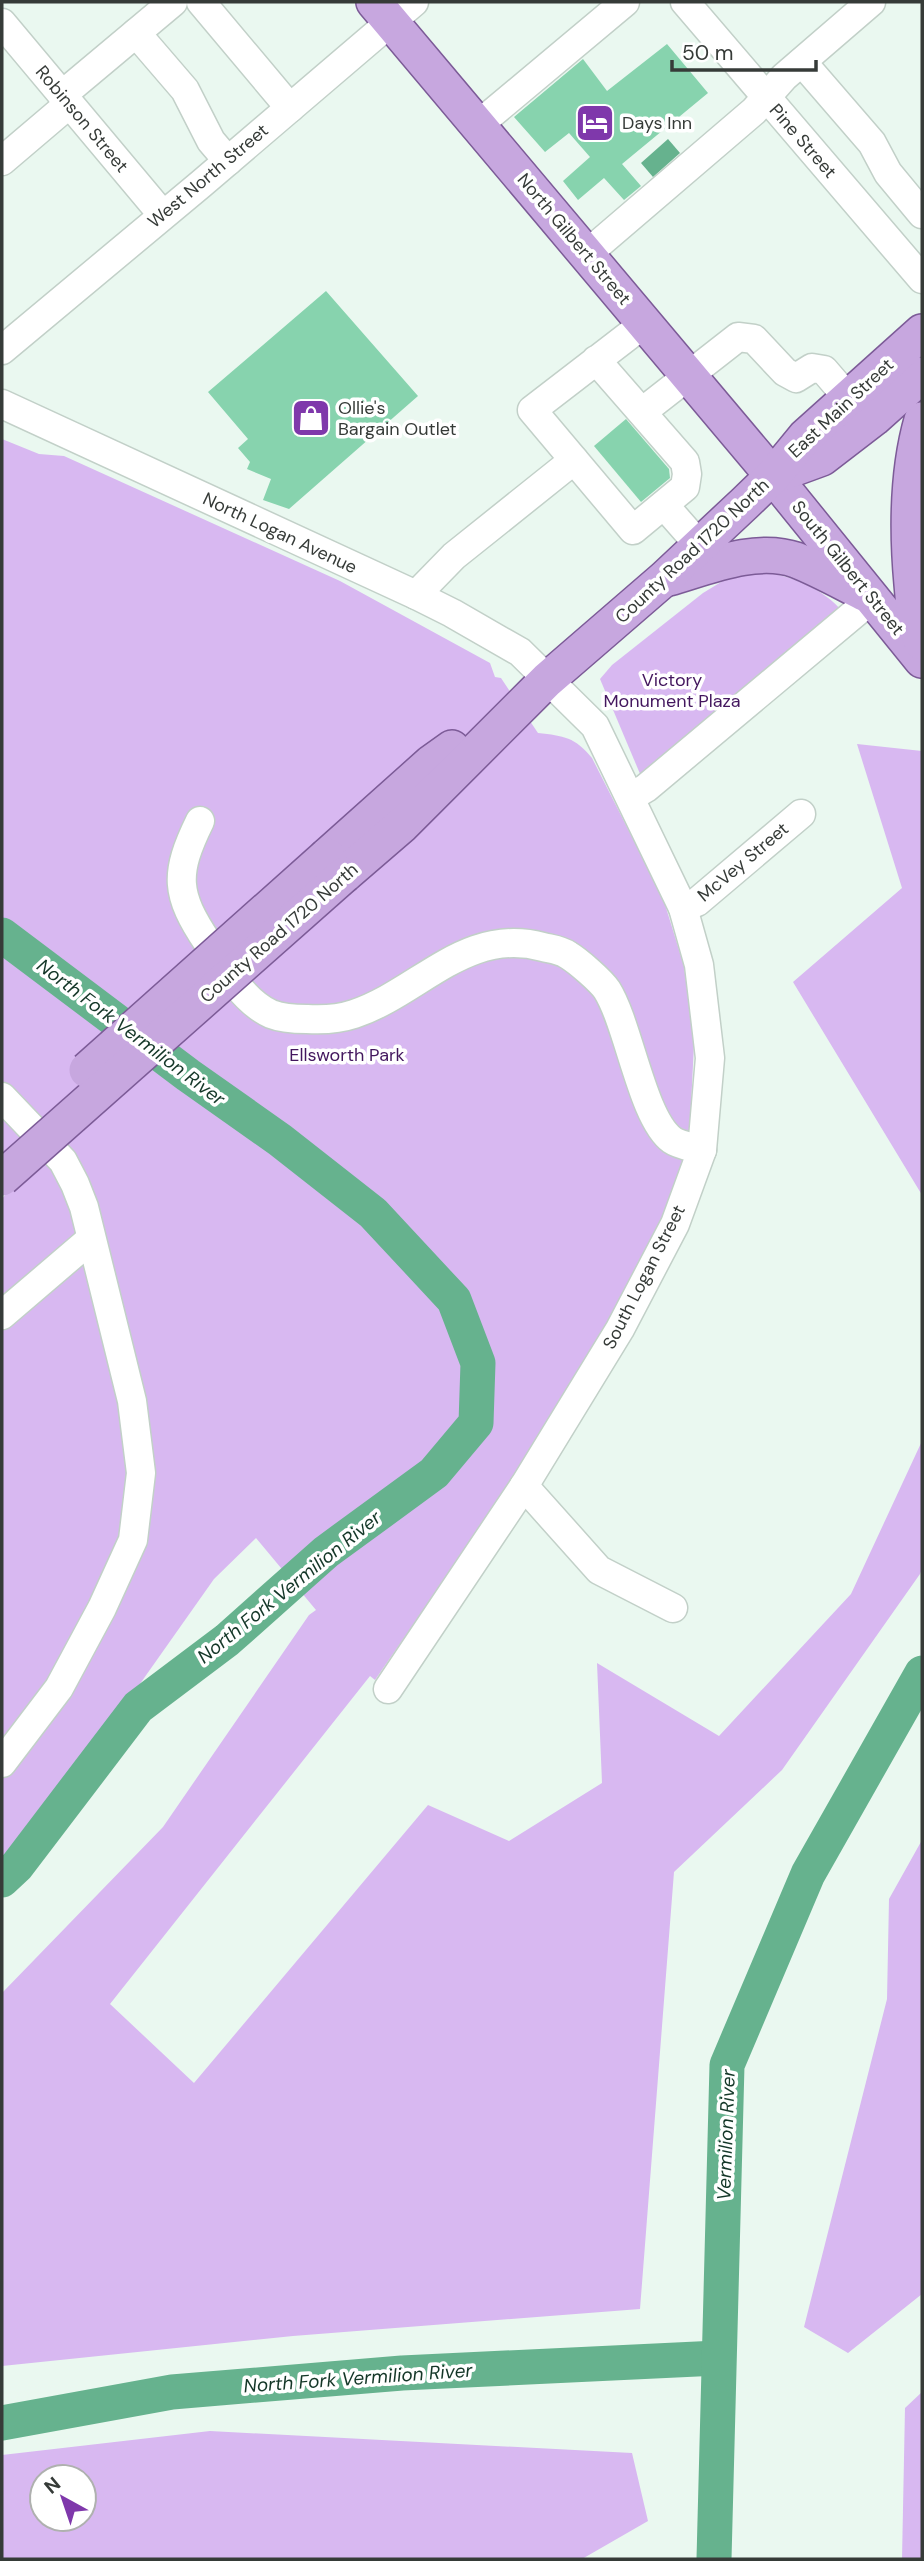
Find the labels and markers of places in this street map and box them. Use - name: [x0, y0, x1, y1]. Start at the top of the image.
- hotel icon: Days Inn: [574, 102, 616, 144]
- place label: Days Inn: [622, 111, 692, 135]
- place label: Ollie's Bargain Outlet: [338, 396, 457, 441]
- shop icon: Ollie's Bargain Outlet: [290, 397, 332, 439]

